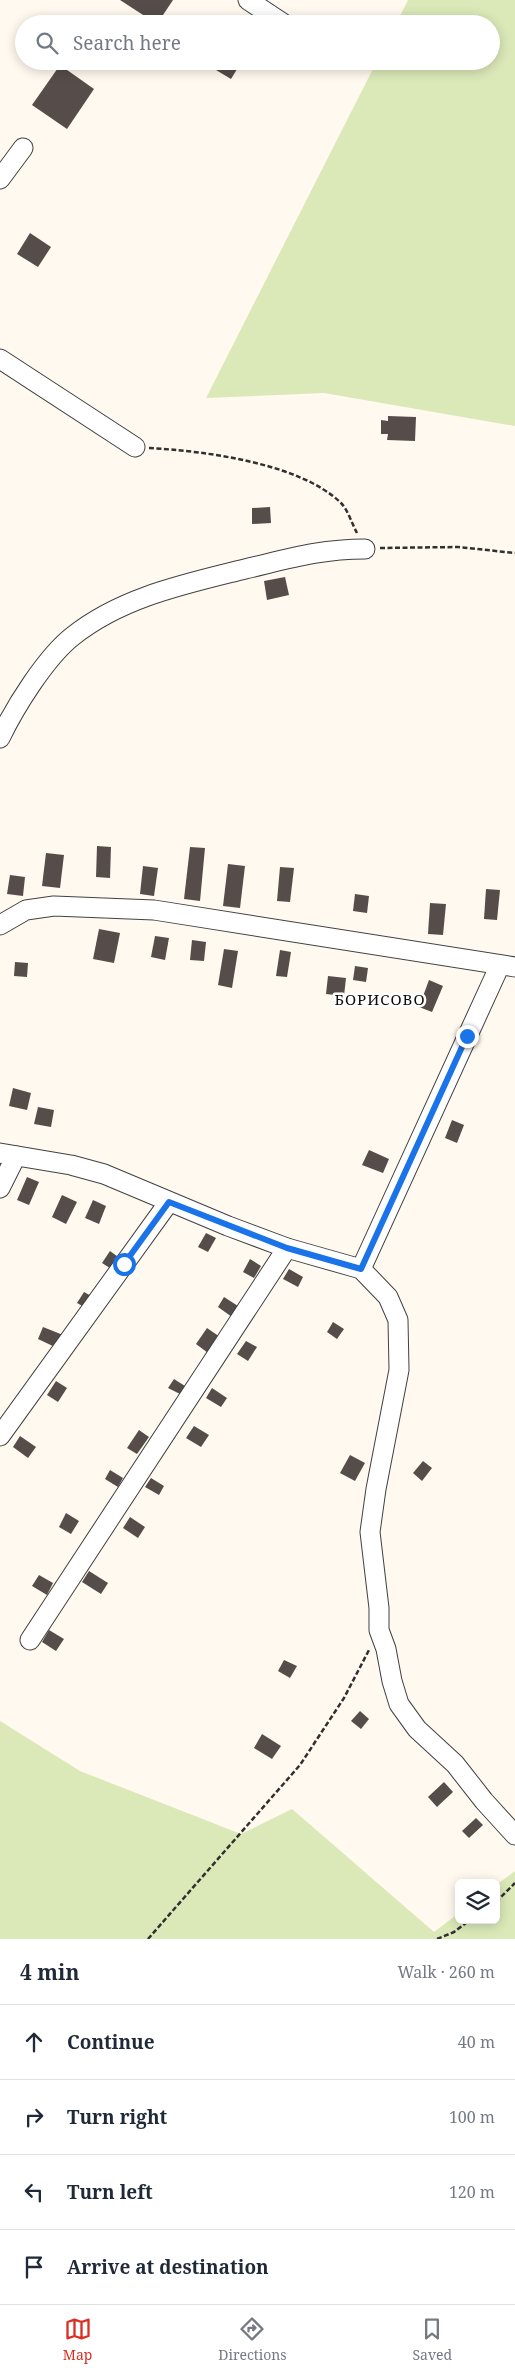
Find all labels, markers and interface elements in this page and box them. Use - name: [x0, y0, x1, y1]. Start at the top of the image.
- search box: [15, 15, 500, 70]
- icon: search: [33, 29, 61, 57]
- text: Search here: [73, 30, 181, 56]
- district label: БОРИСОВО: [334, 989, 426, 1009]
- route end: [456, 1025, 479, 1048]
- route start: [113, 1253, 136, 1276]
- map controls: [455, 1879, 500, 1924]
- button: layers: [455, 1879, 500, 1924]
- text: 4 min: [20, 1958, 79, 1986]
- text: Walk · 260 m: [398, 1961, 495, 1983]
- icon: ahead: [20, 2028, 48, 2056]
- text: Continue: [67, 2029, 155, 2055]
- text: 40 m: [458, 2031, 495, 2053]
- icon: right: [20, 2103, 48, 2131]
- text: Turn right: [67, 2104, 167, 2130]
- text: 100 m: [449, 2106, 495, 2128]
- icon: left: [20, 2178, 48, 2206]
- text: Turn left: [67, 2179, 153, 2205]
- text: 120 m: [449, 2181, 495, 2203]
- icon: arrive: [20, 2253, 48, 2281]
- text: Arrive at destination: [67, 2254, 269, 2280]
- tab: Map: [63, 2315, 92, 2364]
- tab: Directions: [218, 2315, 287, 2364]
- tab: Saved: [412, 2315, 452, 2364]

